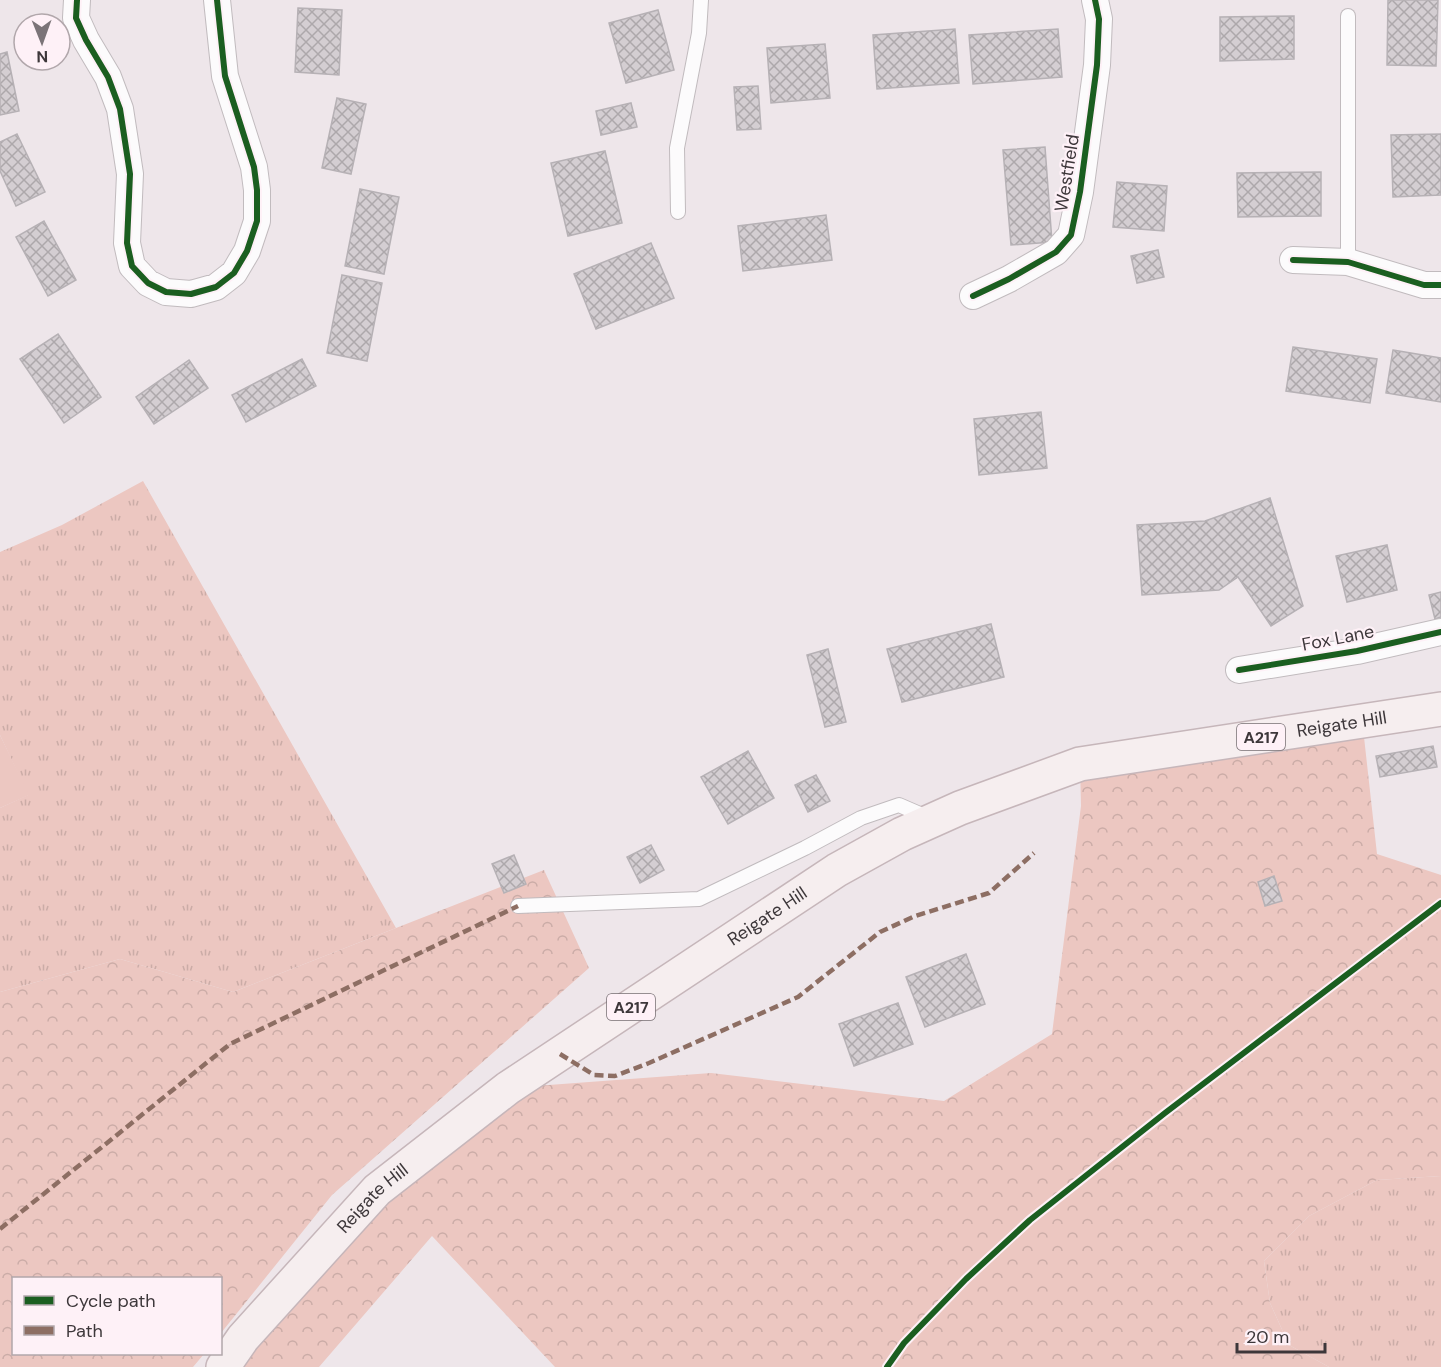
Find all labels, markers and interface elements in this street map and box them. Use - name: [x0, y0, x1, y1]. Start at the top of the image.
- north arrow: [12, 12, 72, 72]
- text: N: [36, 46, 48, 67]
- street label: Westfield: [1049, 133, 1085, 213]
- street label: Fox Lane: [1300, 619, 1376, 657]
- street label: Reigate Hill: [1295, 705, 1388, 743]
- road number: A217: [1237, 724, 1285, 750]
- street label: Reigate Hill: [723, 881, 812, 951]
- road number: A217: [607, 994, 655, 1020]
- street label: Reigate Hill: [332, 1158, 413, 1238]
- legend: [12, 1277, 222, 1355]
- text: Cycle path: [66, 1289, 156, 1313]
- scale bar: [1237, 1316, 1326, 1354]
- text: Path: [66, 1319, 103, 1343]
- text: 20 m: [1246, 1325, 1289, 1349]

